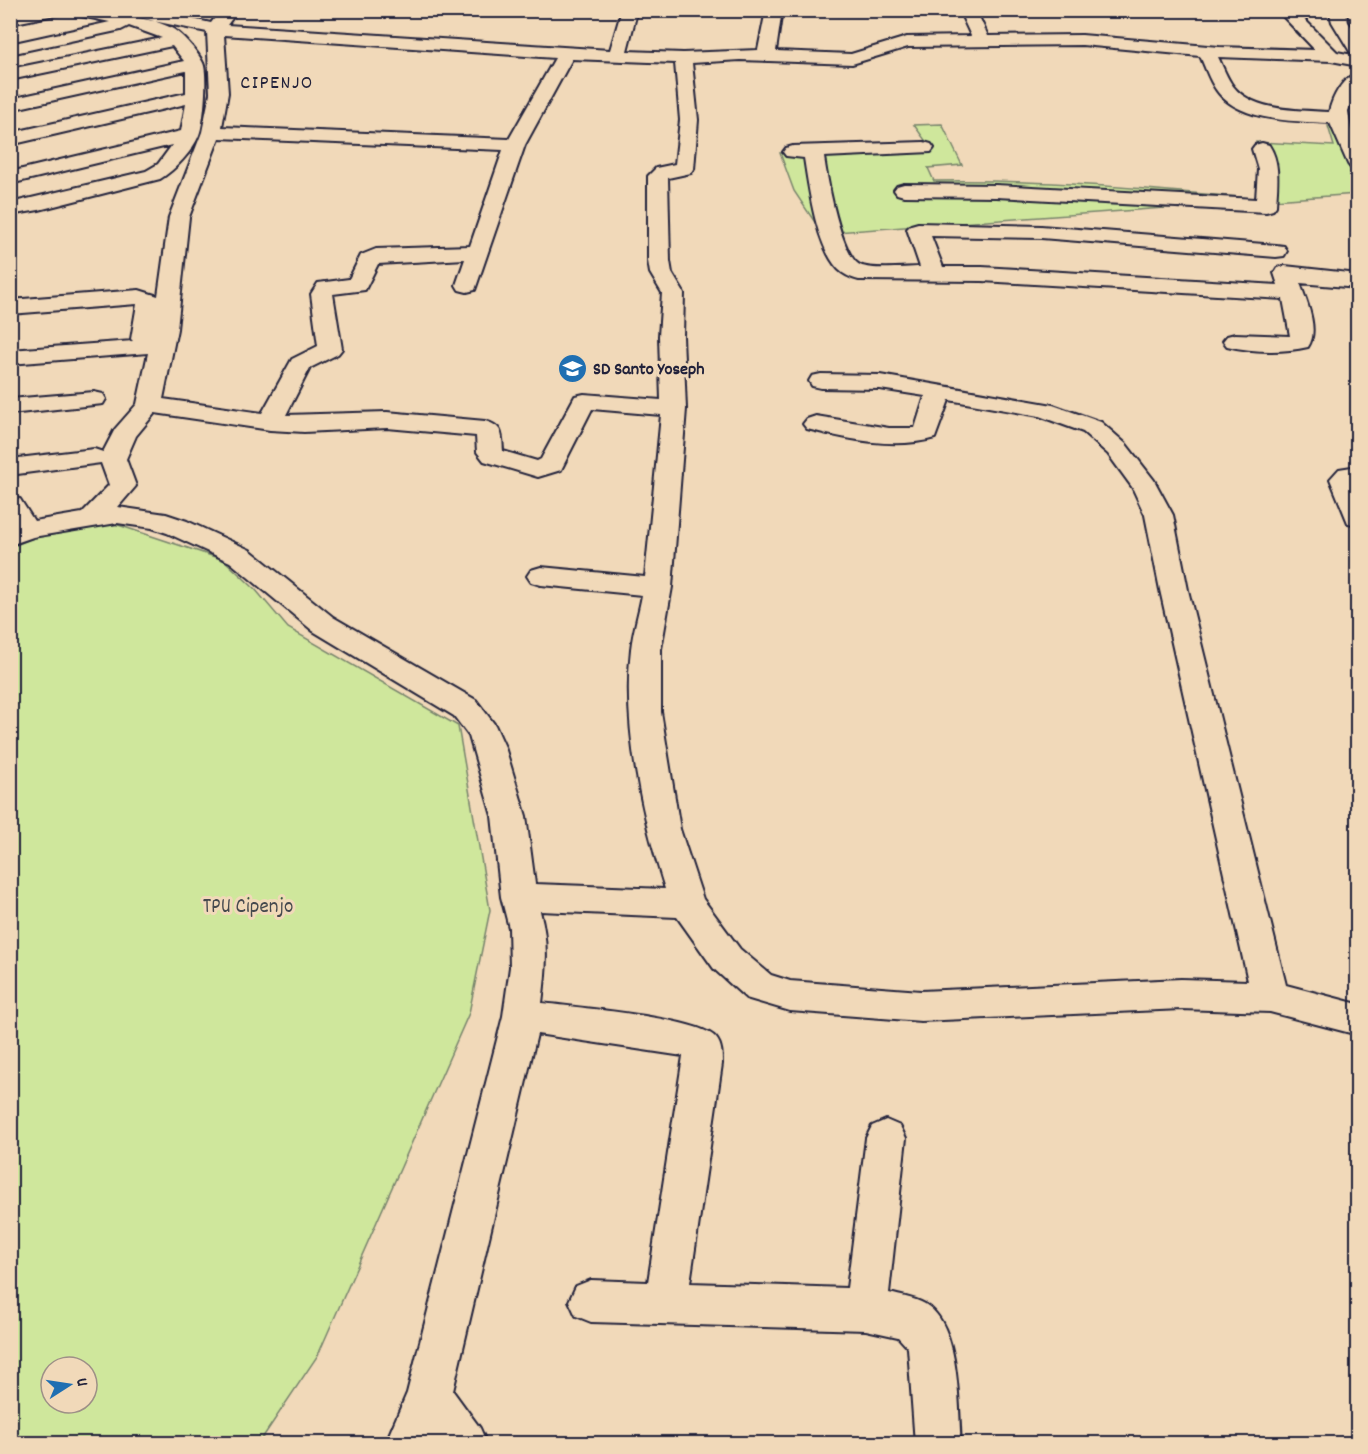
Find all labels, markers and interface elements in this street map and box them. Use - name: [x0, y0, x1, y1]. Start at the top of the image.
- district label: CIPENJO: [240, 70, 314, 98]
- school or university icon: SD Santo Yoseph: [556, 352, 588, 384]
- place label: SD Santo Yoseph: [593, 358, 704, 383]
- park label: TPU Cipenjo: [203, 893, 293, 923]
- north arrow: [39, 1355, 99, 1415]
- text: U: [69, 1376, 93, 1389]

